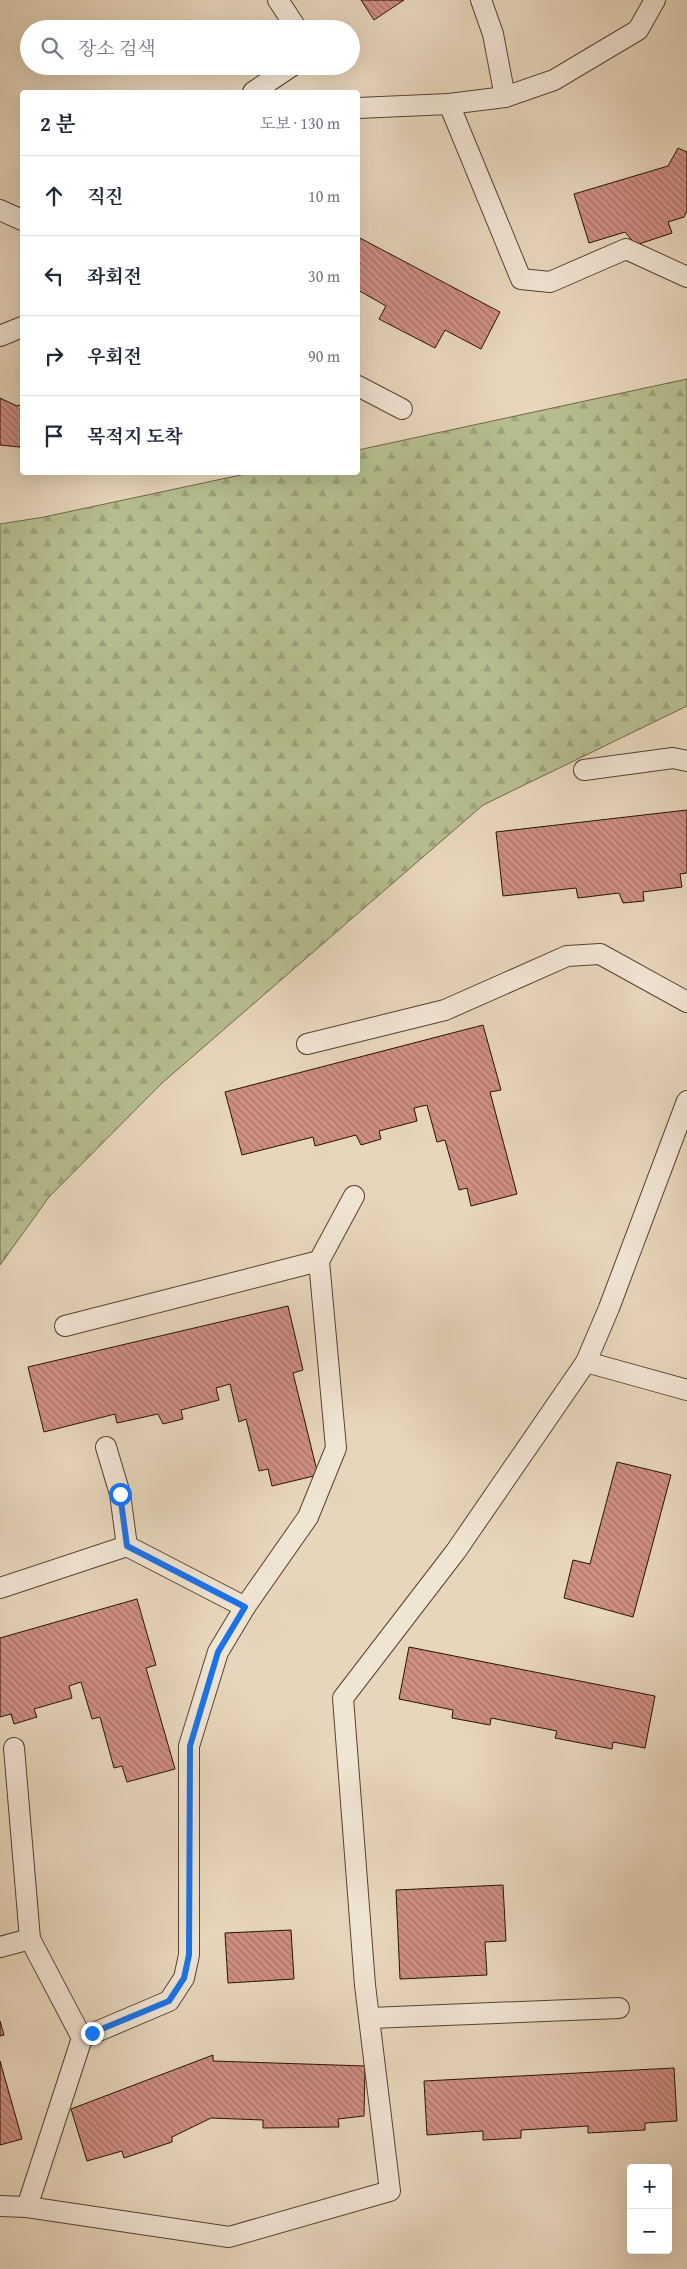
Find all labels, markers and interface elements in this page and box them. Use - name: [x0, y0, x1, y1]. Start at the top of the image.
- search box: [20, 20, 360, 75]
- icon: search: [38, 34, 66, 62]
- text: 장소 검색: [78, 34, 156, 62]
- text: 2 분: [40, 108, 76, 139]
- text: 도보 · 130 m: [260, 111, 340, 135]
- icon: ahead: [40, 182, 68, 210]
- text: 직진: [87, 182, 124, 210]
- text: 10 m: [308, 184, 340, 208]
- icon: left: [40, 262, 68, 290]
- text: 좌회전: [87, 262, 142, 290]
- text: 30 m: [308, 264, 340, 288]
- icon: right: [40, 342, 68, 370]
- text: 우회전: [87, 342, 142, 370]
- text: 90 m: [308, 344, 340, 368]
- icon: arrive: [40, 422, 68, 450]
- text: 목적지 도착: [87, 422, 183, 450]
- route start: [109, 1483, 132, 1506]
- route end: [81, 2022, 104, 2045]
- map controls: [627, 2164, 672, 2254]
- button: +: [627, 2164, 672, 2209]
- button: −: [627, 2209, 672, 2254]

